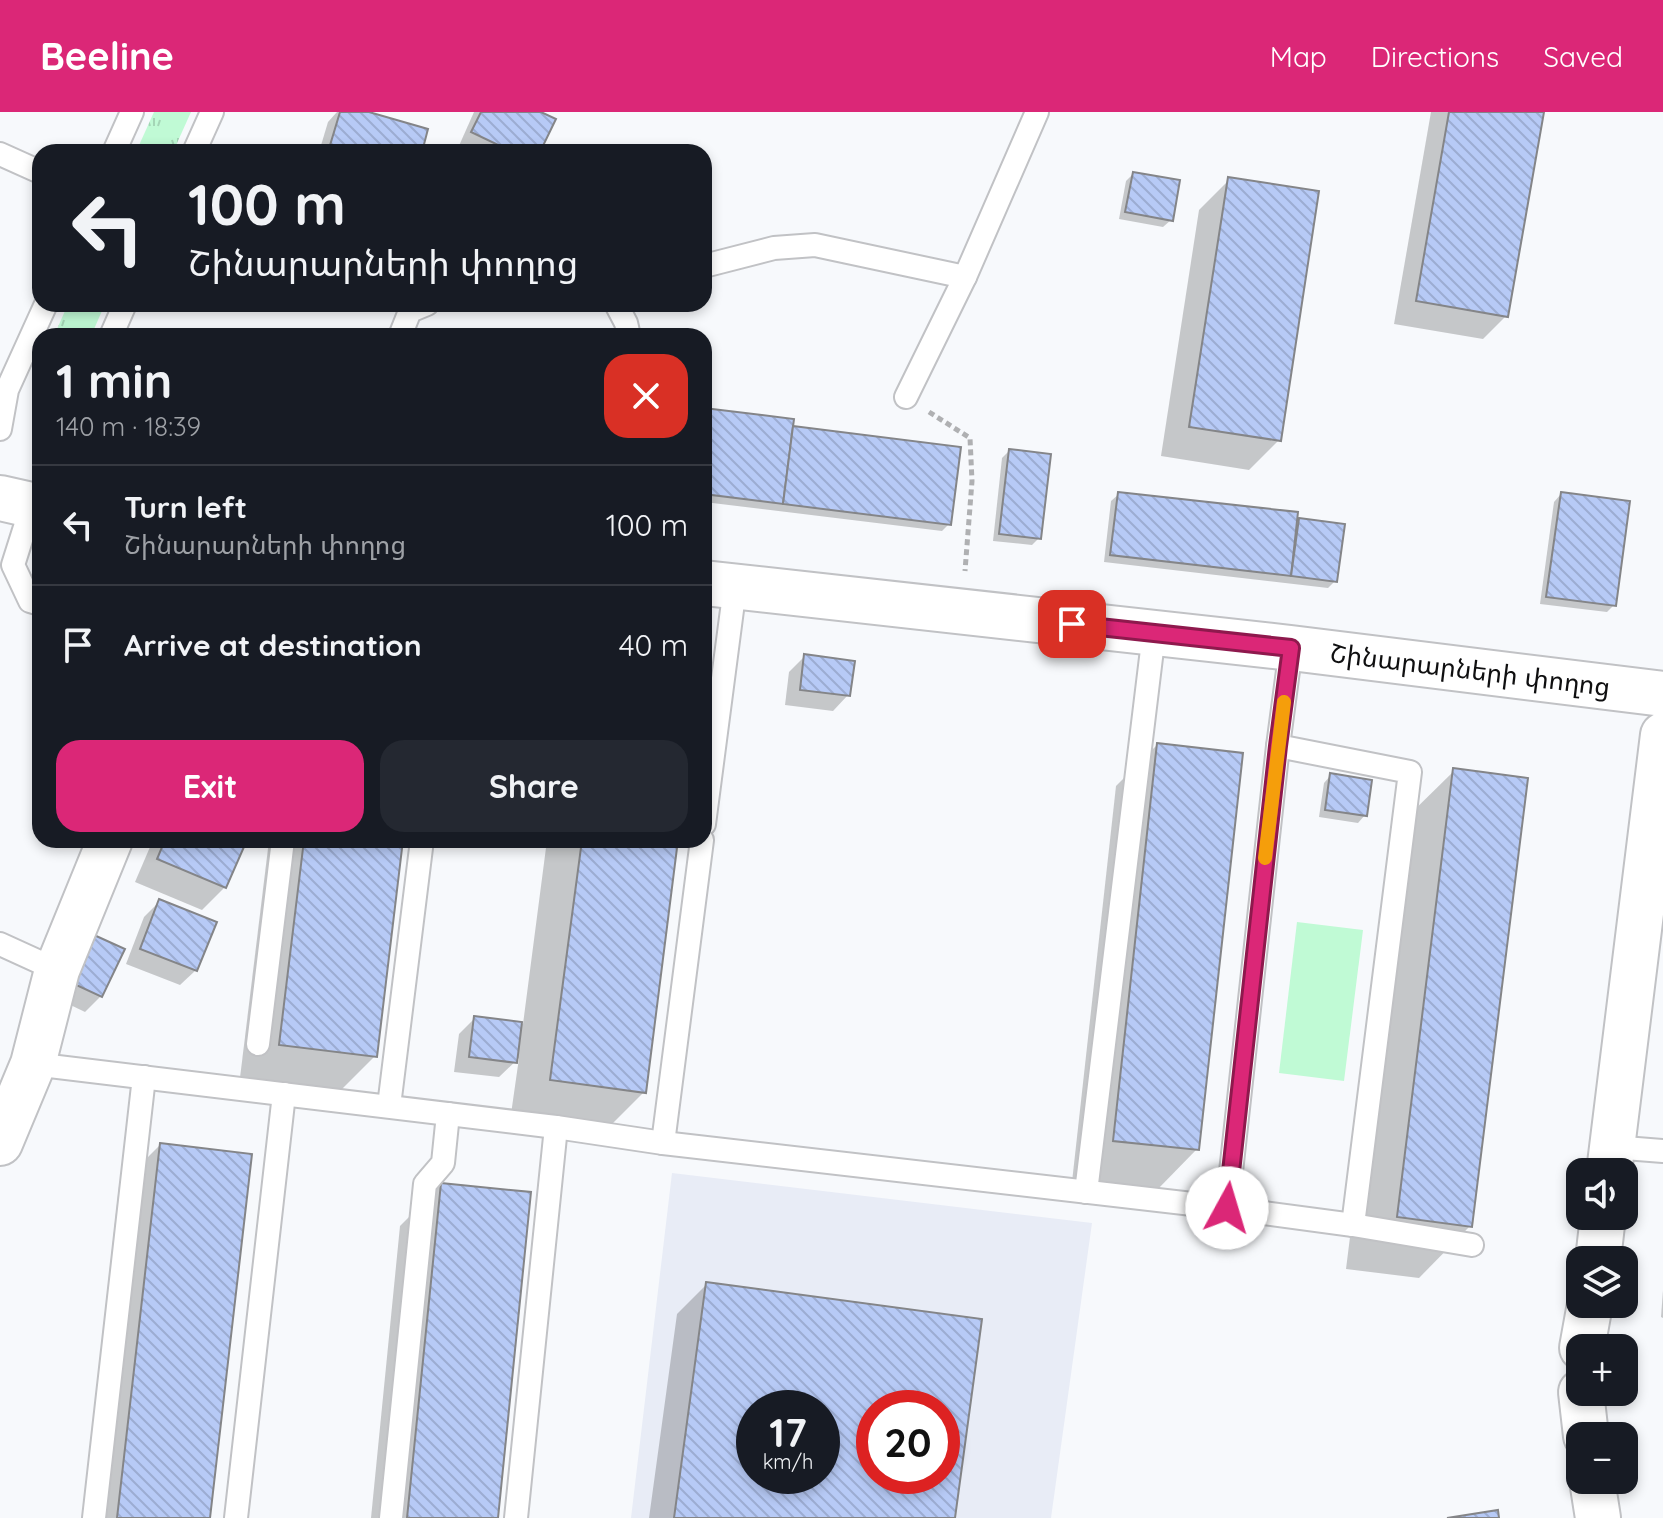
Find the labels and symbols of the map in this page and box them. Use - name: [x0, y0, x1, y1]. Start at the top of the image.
- pin: [1038, 590, 1106, 658]
- street label: Շինարարների փողոց: [1328, 636, 1612, 703]
- position arrow: [1185, 1166, 1269, 1250]
- speed limit sign: 20: [856, 1390, 960, 1494]

